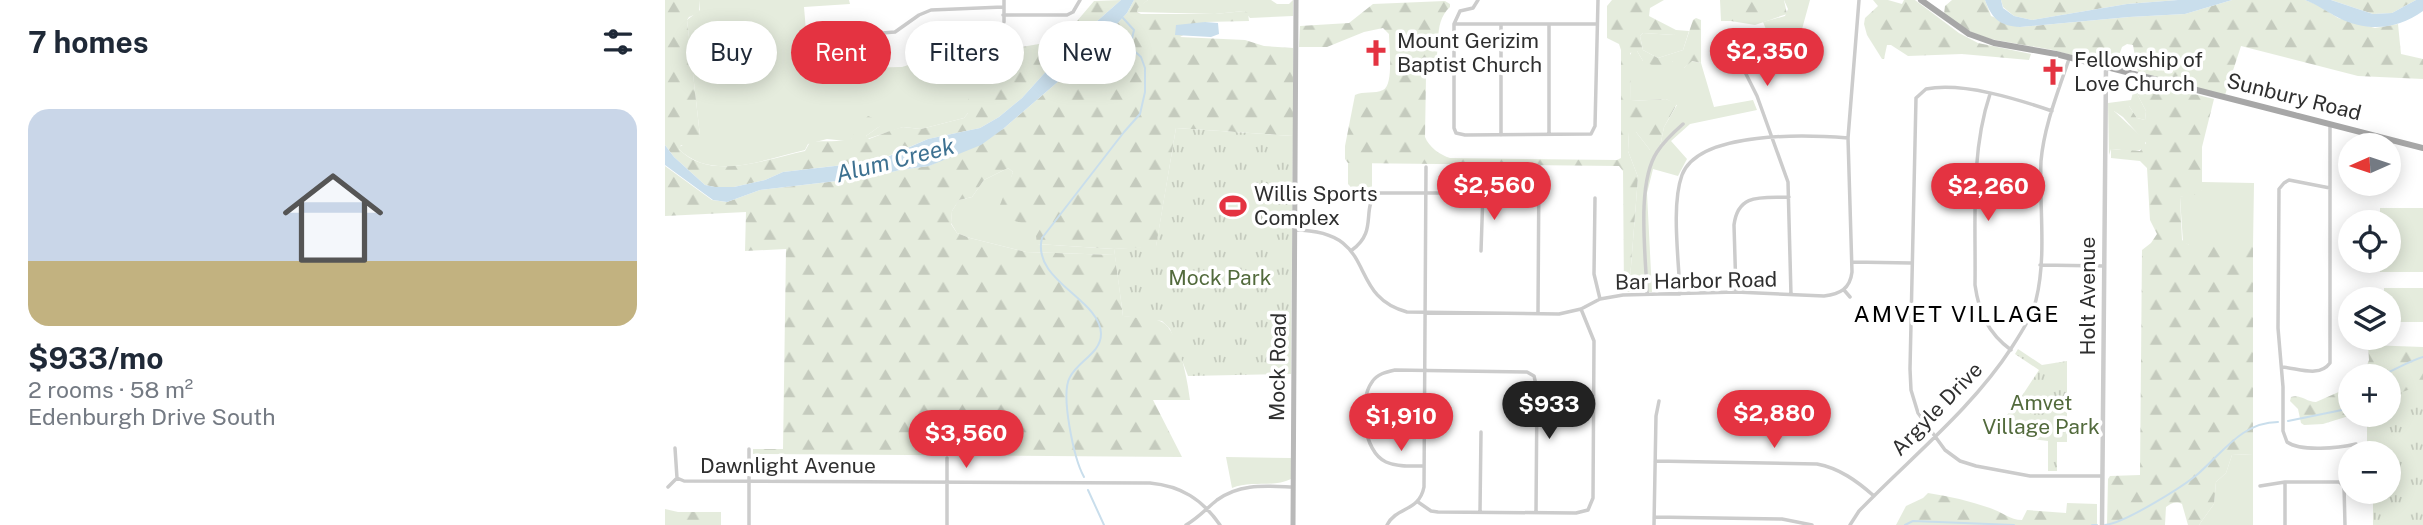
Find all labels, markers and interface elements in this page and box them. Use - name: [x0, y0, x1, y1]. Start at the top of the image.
- chip: Buy: [686, 21, 777, 84]
- chip: Rent: [791, 21, 891, 84]
- chip: Filters: [905, 21, 1024, 84]
- chip: New: [1038, 21, 1136, 84]
- icon: filters: [599, 23, 637, 61]
- text: 7 homes: [28, 24, 149, 60]
- place label: Mount Gerizim Baptist Church: [1397, 28, 1542, 77]
- pin: $2,350: [1710, 28, 1824, 88]
- text: $2,350: [1726, 37, 1808, 64]
- church icon: Mount Gerizim Baptist Church: [1361, 38, 1391, 68]
- place label: Fellowship of Love Church: [2074, 47, 2203, 96]
- church icon: Fellowship of Love Church: [2038, 57, 2068, 87]
- street label: Sunbury Road: [2224, 68, 2364, 125]
- water label: Alum Creek: [833, 132, 957, 187]
- north arrow: [2338, 133, 2401, 196]
- map controls: [2338, 133, 2401, 504]
- icon: home: [270, 155, 396, 281]
- pin: $2,560: [1437, 162, 1551, 222]
- pin: $2,260: [1931, 164, 2045, 223]
- text: $2,560: [1453, 171, 1535, 198]
- text: $2,260: [1947, 172, 2029, 199]
- place label: Willis Sports Complex: [1254, 181, 1378, 230]
- sports icon: Willis Sports Complex: [1218, 191, 1248, 221]
- button: locate: [2338, 210, 2401, 273]
- street label: Holt Avenue: [2075, 237, 2100, 355]
- park label: Mock Park: [1168, 265, 1272, 290]
- street label: Bar Harbor Road: [1615, 267, 1777, 294]
- button: layers: [2338, 287, 2401, 350]
- district label: AMVET VILLAGE: [1853, 300, 2061, 327]
- street label: Mock Road: [1264, 313, 1291, 421]
- text: $933/mo: [28, 340, 163, 376]
- street label: Argyle Drive: [1886, 357, 1987, 461]
- button: +: [2338, 364, 2401, 427]
- text: 2 rooms · 58 m²: [28, 376, 193, 403]
- pin: $933: [1508, 382, 1590, 441]
- text: $933: [1518, 390, 1580, 417]
- park label: Amvet Village Park: [1982, 390, 2100, 439]
- pin: $2,880: [1717, 391, 1831, 450]
- pin: $1,910: [1344, 393, 1458, 453]
- text: $2,880: [1733, 399, 1815, 426]
- text: $1,910: [1365, 402, 1437, 429]
- text: Edenburgh Drive South: [28, 403, 276, 430]
- pin: $3,560: [909, 410, 1023, 470]
- text: $3,560: [925, 419, 1007, 446]
- button: −: [2338, 441, 2401, 504]
- street label: Dawnlight Avenue: [700, 453, 876, 478]

